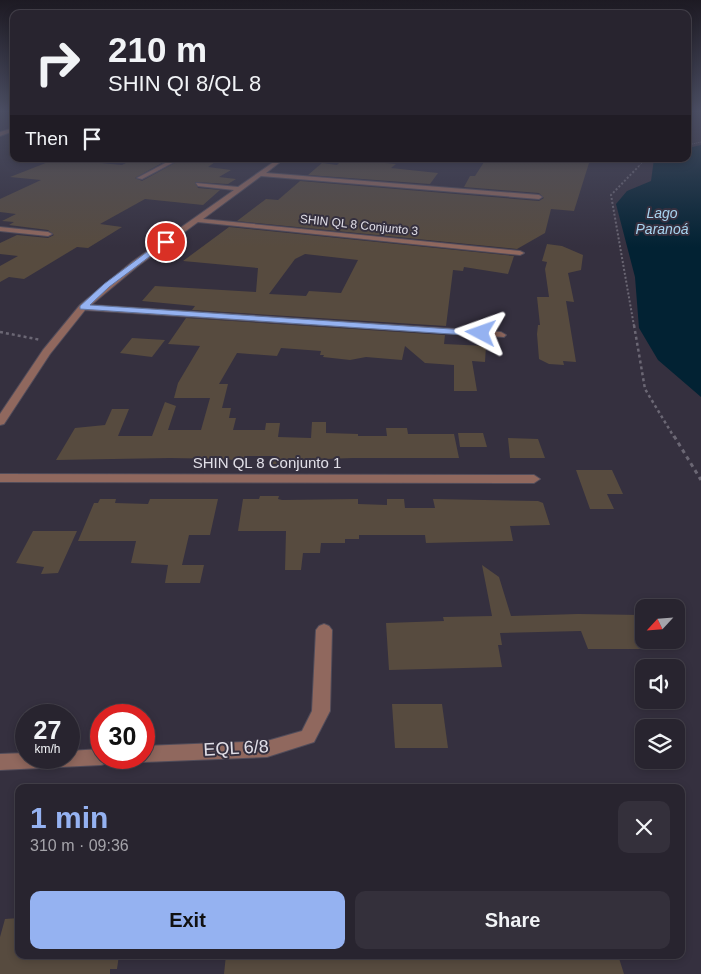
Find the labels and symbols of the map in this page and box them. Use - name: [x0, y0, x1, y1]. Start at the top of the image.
- water label: Lago Paranoá: [636, 205, 689, 237]
- street label: SHIN QL 8 Conjunto 3: [299, 212, 419, 238]
- pin: [145, 221, 187, 263]
- position arrow: [454, 306, 506, 358]
- street label: SHIN QL 8 Conjunto 1: [193, 454, 341, 471]
- north arrow: [635, 599, 685, 649]
- speed limit sign: 30: [90, 704, 155, 769]
- street label: EQL 6/8: [203, 736, 269, 760]

